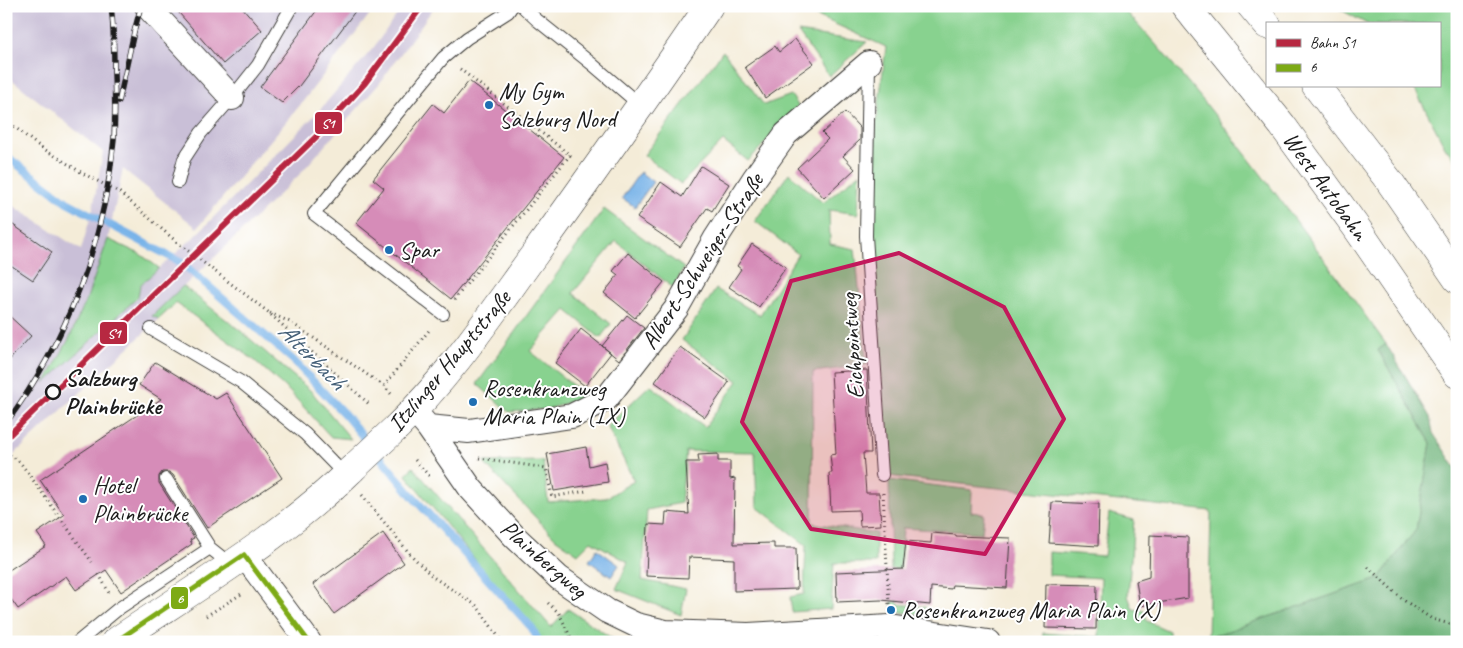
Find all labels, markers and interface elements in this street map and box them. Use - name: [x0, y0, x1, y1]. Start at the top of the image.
- legend: [1266, 22, 1440, 88]
- text: Bahn S1: [1310, 34, 1357, 53]
- text: 6: [1310, 58, 1318, 77]
- place label: My Gym Salzburg Nord: [499, 76, 619, 134]
- marker: My Gym Salzburg Nord: [483, 99, 495, 111]
- line badge: S1: [314, 111, 343, 135]
- text: S1: [321, 115, 336, 132]
- street label: West Autobahn: [1277, 126, 1376, 247]
- street label: Albert-Schweiger-Straße: [634, 166, 771, 354]
- place label: Spar: [399, 235, 441, 265]
- marker: Spar: [383, 244, 395, 256]
- street label: Itzlinger Hauptstraße: [381, 282, 519, 438]
- street label: Eichpointweg: [833, 291, 871, 400]
- water label: Alterbach: [271, 315, 354, 398]
- line badge: S1: [99, 321, 128, 345]
- text: S1: [107, 325, 122, 342]
- place label: Salzburg Plainbrücke: [65, 363, 163, 421]
- place label: Rosenkranzweg Maria Plain (IX): [483, 373, 626, 431]
- marker: Salzburg Plainbrücke: [45, 384, 61, 400]
- marker: Rosenkranzweg Maria Plain (IX): [467, 396, 479, 408]
- place label: Hotel Plainbrücke: [93, 470, 189, 528]
- marker: Hotel Plainbrücke: [77, 493, 89, 505]
- street label: Plainbergweg: [494, 513, 595, 606]
- line badge: 6: [170, 586, 189, 610]
- text: 6: [177, 590, 185, 607]
- place label: Rosenkranzweg Maria Plain (X): [901, 595, 1161, 625]
- marker: Rosenkranzweg Maria Plain (X): [885, 604, 897, 616]

